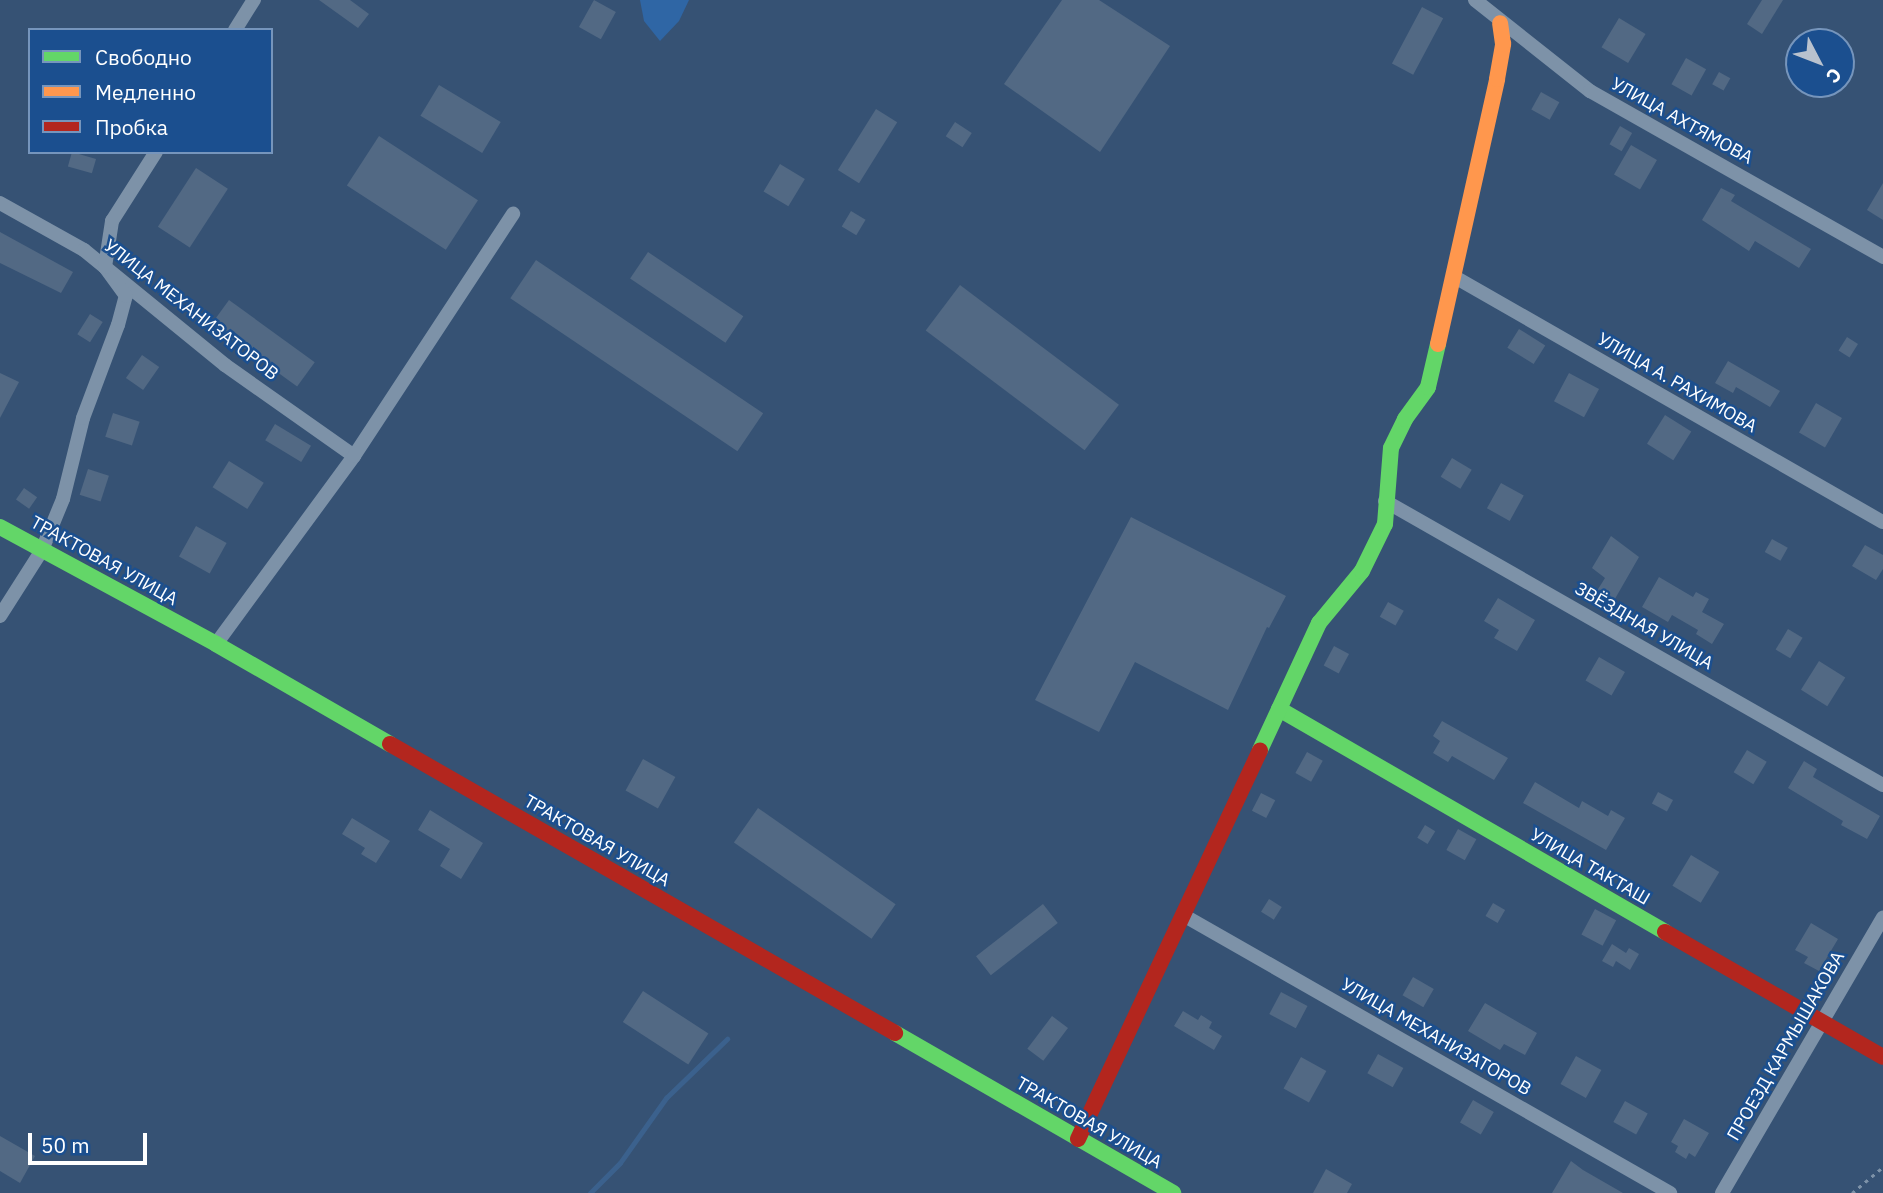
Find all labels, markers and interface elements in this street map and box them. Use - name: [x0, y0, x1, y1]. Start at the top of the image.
- legend: [28, 28, 273, 154]
- north arrow: [1785, 28, 1855, 98]
- text: Свободно: [95, 43, 192, 71]
- text: С: [1821, 63, 1847, 88]
- street label: УЛИЦА АХТЯМОВА: [1607, 73, 1757, 169]
- text: Медленно: [95, 78, 196, 106]
- text: Пробка: [95, 113, 168, 141]
- street label: УЛИЦА МЕХАНИЗАТОРОВ: [99, 235, 283, 385]
- street label: УЛИЦА А. РАХИМОВА: [1593, 328, 1761, 438]
- street label: ТРАКТОВАЯ УЛИЦА: [27, 512, 181, 610]
- street label: ЗВЁЗДНАЯ УЛИЦА: [1571, 578, 1717, 674]
- street label: ТРАКТОВАЯ УЛИЦА: [520, 790, 674, 892]
- street label: УЛИЦА ТАКТАШ: [1526, 824, 1654, 910]
- street label: ПРОЕЗД КАРМЫШАКОВА: [1723, 947, 1849, 1145]
- street label: УЛИЦА МЕХАНИЗАТОРОВ: [1337, 974, 1535, 1100]
- street label: ТРАКТОВАЯ УЛИЦА: [1012, 1072, 1166, 1174]
- scale bar: [32, 1120, 150, 1164]
- text: 50 m: [41, 1131, 90, 1159]

